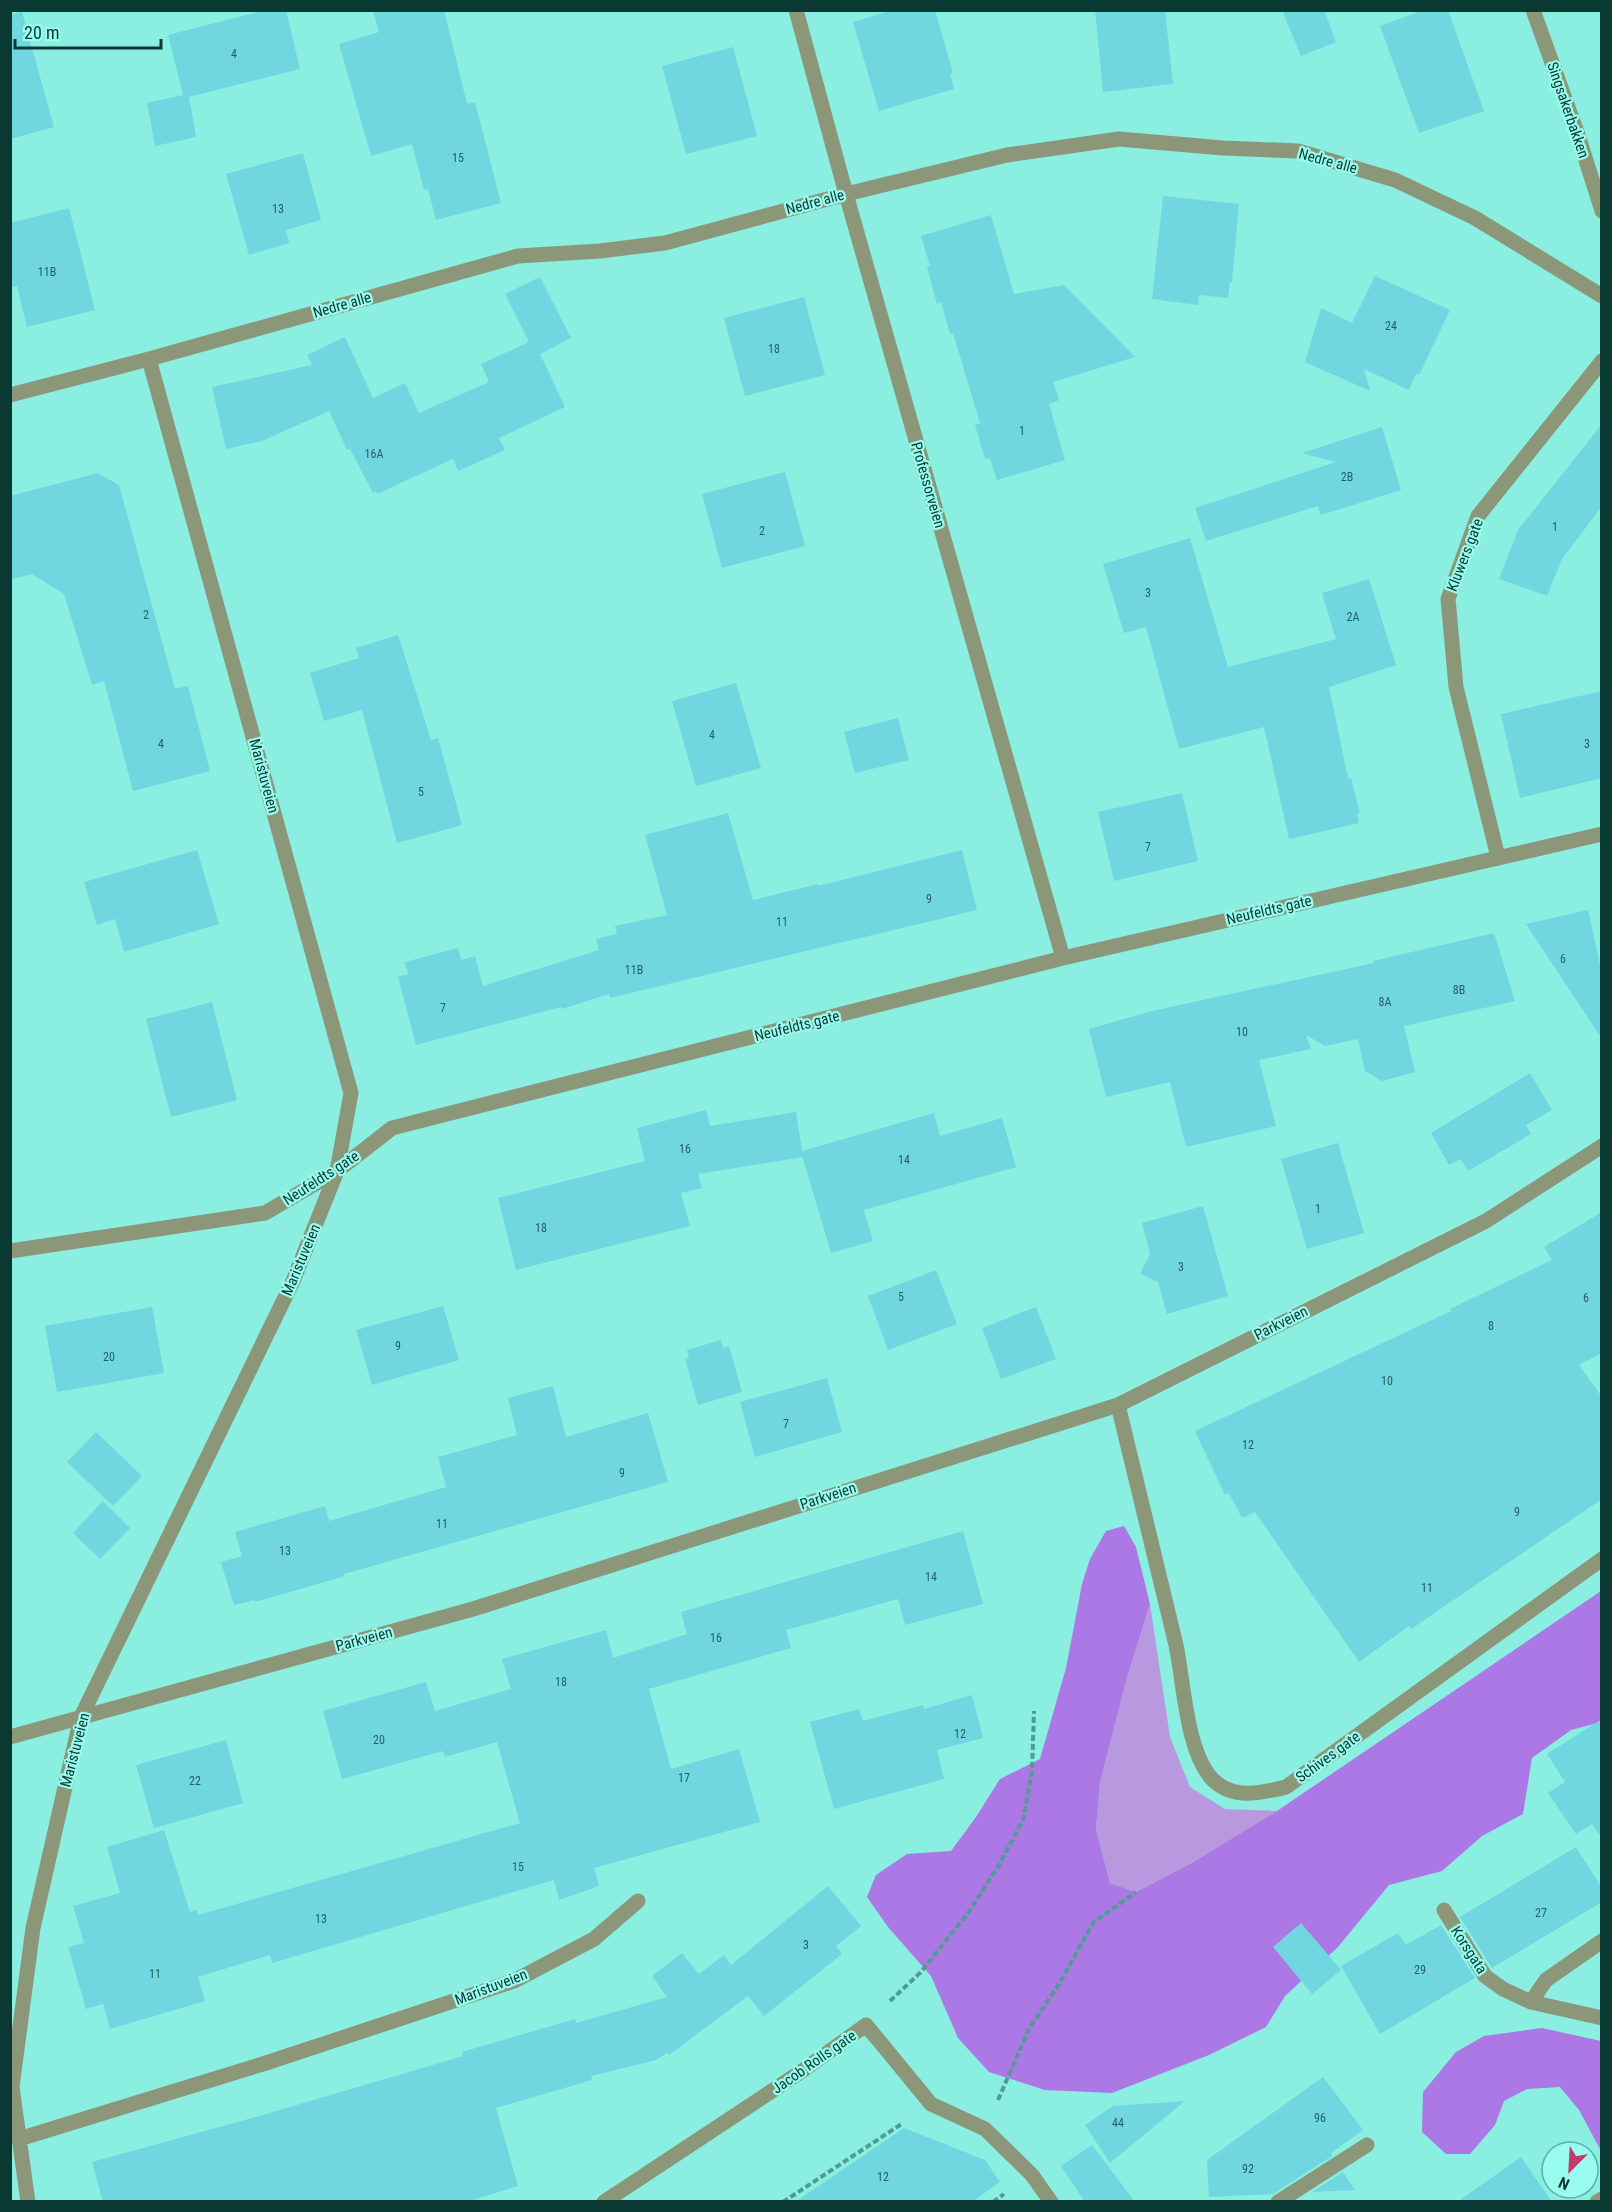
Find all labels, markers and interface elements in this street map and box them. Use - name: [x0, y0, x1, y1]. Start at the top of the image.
- scale bar: [15, 12, 160, 50]
- text: 20 m: [24, 22, 59, 43]
- house number: 4: [231, 47, 237, 61]
- street label: Singsakerbakken: [1543, 60, 1593, 160]
- street label: Nedre alle: [1297, 145, 1359, 177]
- house number: 15: [452, 151, 464, 165]
- street label: Nedre alle: [784, 186, 846, 218]
- house number: 13: [272, 202, 284, 216]
- house number: 11B: [38, 265, 56, 279]
- street label: Nedre alle: [311, 288, 373, 322]
- house number: 24: [1385, 319, 1397, 333]
- house number: 18: [768, 342, 780, 356]
- house number: 1: [1019, 424, 1025, 438]
- street label: Professorveien: [907, 440, 949, 530]
- house number: 16A: [365, 447, 383, 461]
- house number: 2B: [1341, 470, 1353, 484]
- street label: Kluwers gate: [1443, 516, 1487, 594]
- house number: 1: [1552, 520, 1558, 534]
- house number: 2: [759, 524, 765, 538]
- house number: 3: [1145, 586, 1151, 600]
- house number: 2: [143, 608, 149, 622]
- house number: 2A: [1347, 610, 1360, 624]
- house number: 4: [709, 728, 715, 742]
- house number: 4: [158, 737, 164, 751]
- street label: Maristuveien: [245, 737, 283, 815]
- house number: 3: [1584, 737, 1590, 751]
- house number: 5: [418, 785, 424, 799]
- house number: 7: [1145, 840, 1151, 854]
- street label: Neufeldts gate: [1225, 891, 1313, 929]
- house number: 9: [926, 892, 932, 906]
- house number: 11: [776, 915, 788, 929]
- house number: 6: [1560, 952, 1566, 966]
- house number: 11B: [625, 963, 643, 977]
- house number: 8B: [1453, 983, 1465, 997]
- house number: 8A: [1379, 995, 1392, 1009]
- house number: 7: [440, 1001, 446, 1015]
- street label: Neufeldts gate: [753, 1007, 841, 1045]
- house number: 10: [1236, 1025, 1248, 1039]
- house number: 16: [679, 1142, 691, 1156]
- street label: Neufeldts gate: [280, 1147, 362, 1209]
- house number: 14: [898, 1153, 910, 1167]
- house number: 1: [1315, 1202, 1321, 1216]
- street label: Maristuveien: [278, 1221, 324, 1299]
- house number: 18: [535, 1221, 547, 1235]
- house number: 3: [1178, 1260, 1184, 1274]
- house number: 5: [898, 1290, 904, 1304]
- house number: 6: [1583, 1291, 1589, 1305]
- street label: Parkveien: [1251, 1302, 1311, 1344]
- house number: 8: [1488, 1319, 1494, 1333]
- house number: 9: [395, 1339, 401, 1353]
- house number: 20: [103, 1350, 115, 1364]
- house number: 10: [1381, 1374, 1393, 1388]
- house number: 7: [783, 1417, 789, 1431]
- house number: 12: [1242, 1438, 1254, 1452]
- house number: 9: [619, 1466, 625, 1480]
- street label: Parkveien: [798, 1479, 858, 1513]
- house number: 9: [1514, 1505, 1520, 1519]
- house number: 11: [436, 1517, 448, 1531]
- house number: 13: [279, 1544, 291, 1558]
- house number: 14: [925, 1570, 937, 1584]
- house number: 11: [1421, 1581, 1433, 1595]
- street label: Parkveien: [334, 1623, 394, 1655]
- house number: 16: [710, 1631, 722, 1645]
- house number: 18: [555, 1675, 567, 1689]
- street label: Maristuveien: [56, 1711, 94, 1789]
- house number: 12: [954, 1727, 966, 1741]
- street label: Schives gate: [1292, 1728, 1364, 1786]
- house number: 20: [373, 1733, 385, 1747]
- house number: 17: [678, 1771, 690, 1785]
- house number: 22: [189, 1774, 201, 1788]
- house number: 15: [512, 1860, 524, 1874]
- house number: 27: [1535, 1906, 1547, 1920]
- house number: 13: [315, 1912, 327, 1926]
- street label: Korsgata: [1447, 1923, 1491, 1977]
- house number: 3: [803, 1938, 809, 1952]
- house number: 29: [1414, 1963, 1426, 1977]
- street label: Maristuveien: [452, 1965, 530, 2009]
- house number: 11: [149, 1967, 161, 1981]
- street label: Jacob Rolls gate: [769, 2026, 859, 2098]
- house number: 96: [1314, 2111, 1326, 2125]
- house number: 44: [1112, 2116, 1124, 2130]
- north arrow: [1540, 2140, 1600, 2200]
- house number: 92: [1242, 2162, 1254, 2176]
- house number: 12: [877, 2170, 889, 2184]
- text: N: [1556, 2173, 1572, 2194]

